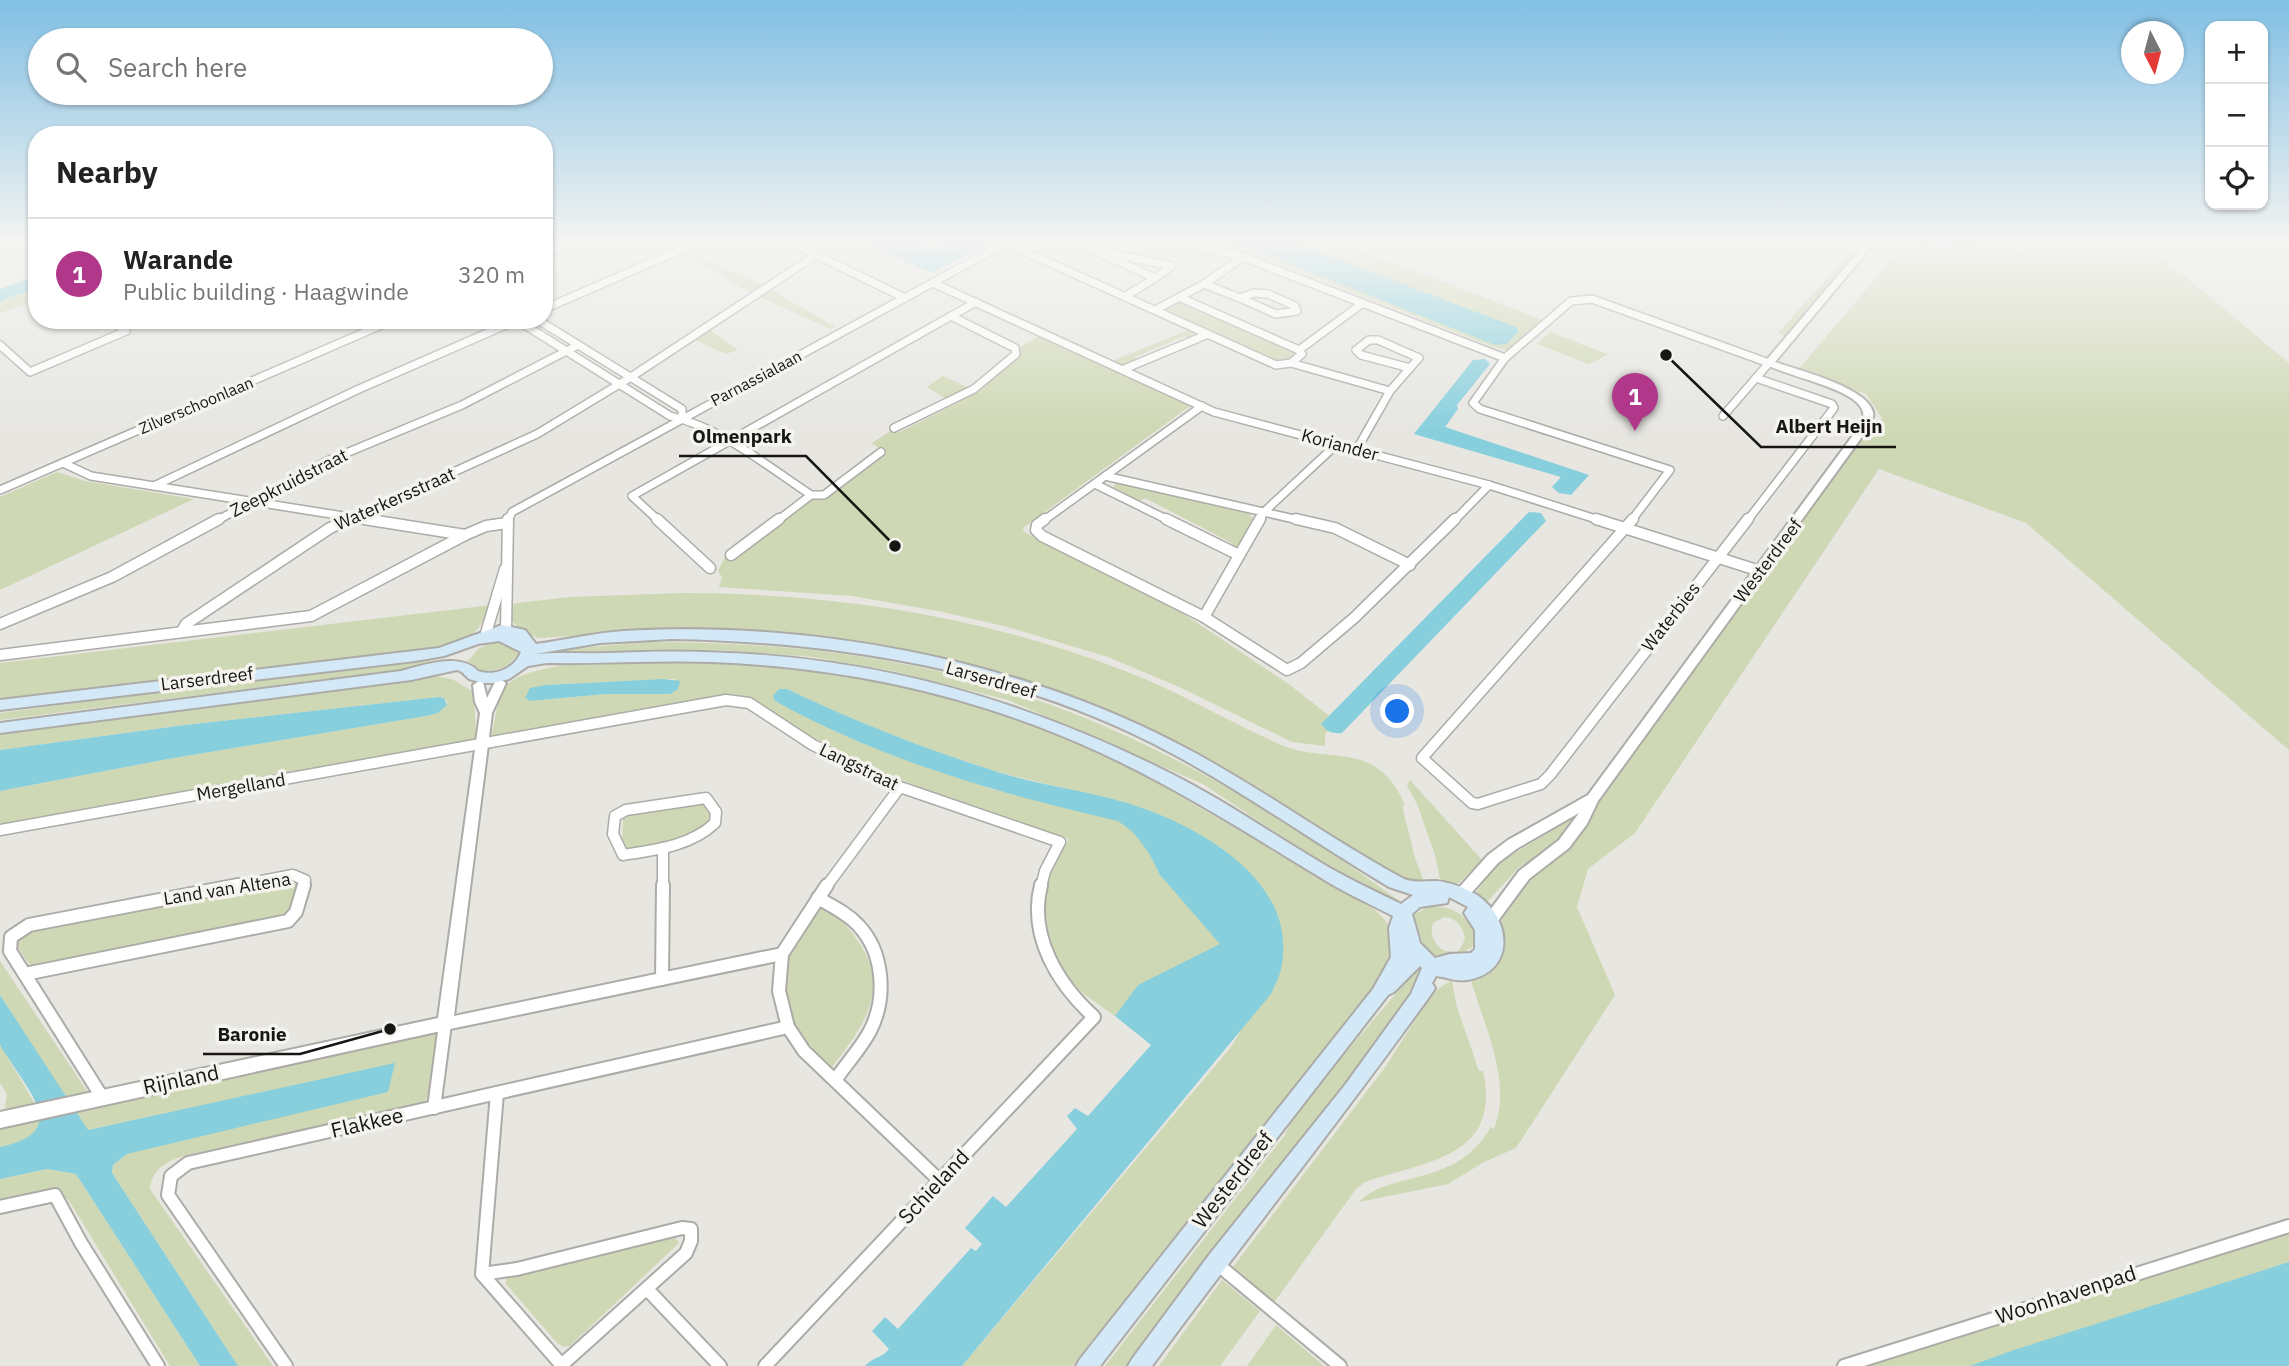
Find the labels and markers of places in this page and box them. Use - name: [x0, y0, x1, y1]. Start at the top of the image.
- pin: 1: [1612, 373, 1658, 431]
- callout: Albert Heijn: [1761, 407, 1896, 447]
- callout: Olmenpark: [679, 416, 806, 456]
- callout: Baronie: [203, 1014, 300, 1054]

